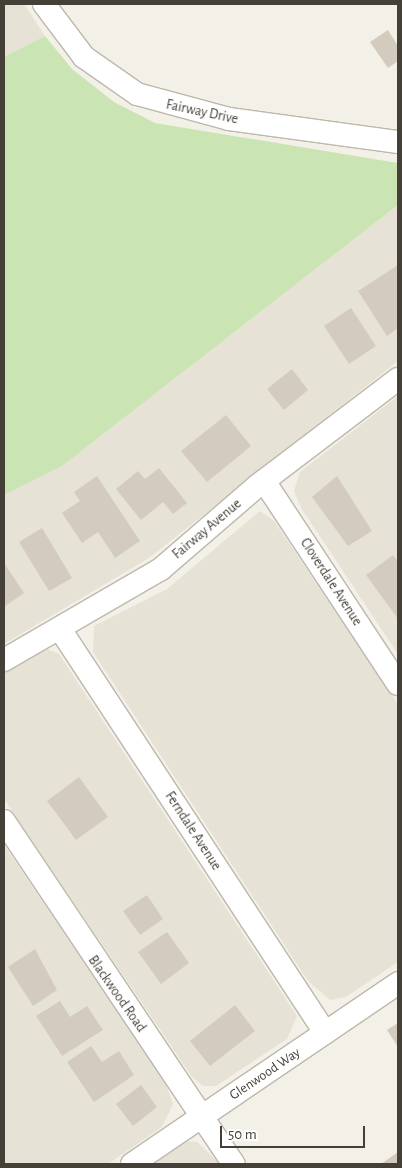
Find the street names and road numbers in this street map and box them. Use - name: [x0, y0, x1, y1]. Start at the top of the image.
- street label: Fairway Drive: [164, 96, 240, 128]
- street label: Fairway Avenue: [169, 495, 245, 563]
- street label: Cloverdale Avenue: [296, 535, 366, 629]
- street label: Ferndale Avenue: [161, 788, 225, 874]
- street label: Blackwood Road: [84, 952, 150, 1036]
- street label: Glenwood Way: [226, 1044, 304, 1104]

